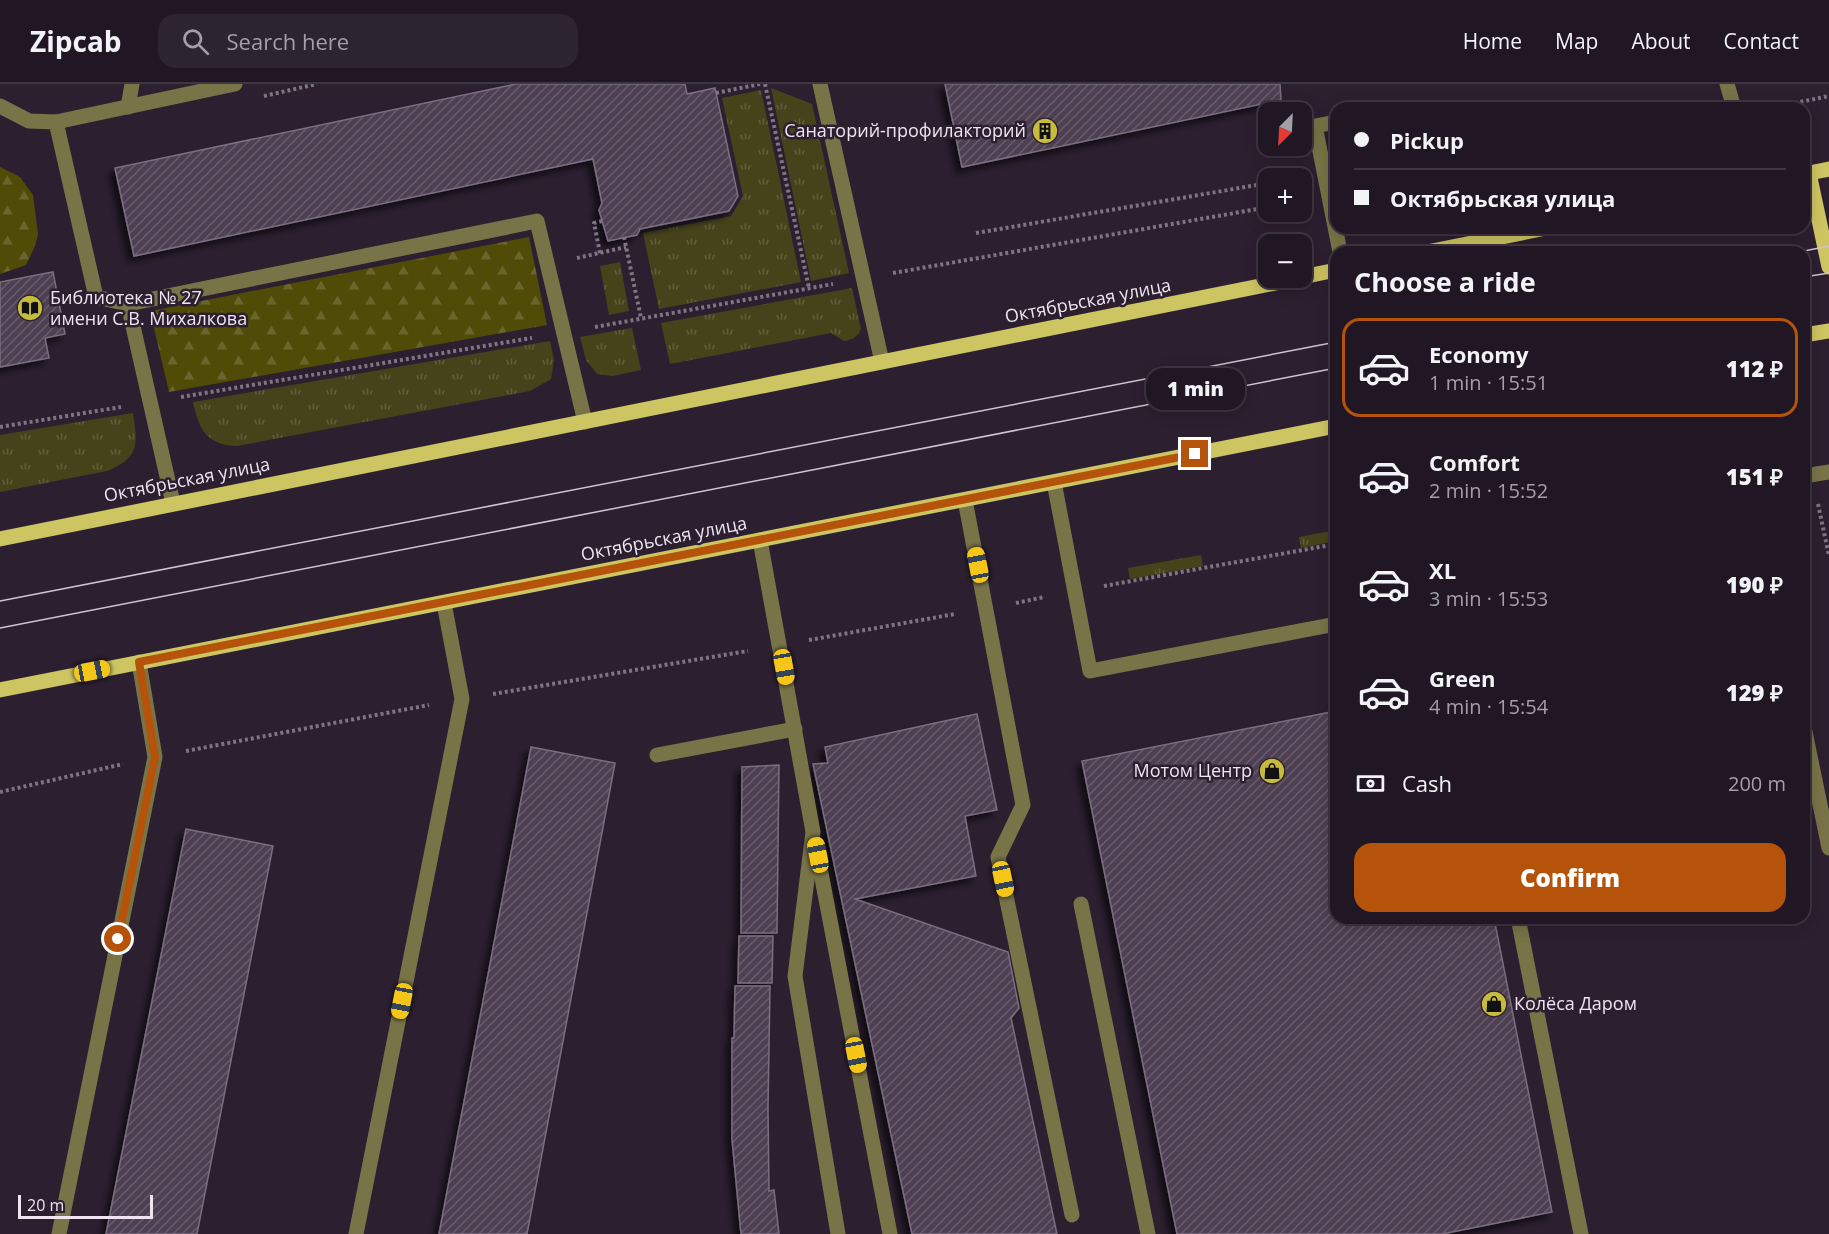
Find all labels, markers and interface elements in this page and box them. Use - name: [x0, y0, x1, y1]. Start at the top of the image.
- search box: [158, 14, 578, 68]
- text: Zipcab: [30, 22, 122, 60]
- icon: search: [179, 25, 212, 58]
- text: Search here: [227, 26, 349, 56]
- text: Home: [1463, 27, 1522, 55]
- text: Map: [1555, 27, 1598, 55]
- text: About: [1631, 27, 1691, 55]
- text: Contact: [1724, 27, 1799, 55]
- north arrow: [1258, 102, 1312, 156]
- map controls: [1258, 102, 1312, 288]
- building icon: Санаторий-профилакторий: [1030, 116, 1060, 146]
- place label: Санаторий-профилакторий: [784, 118, 1026, 142]
- text: Pickup: [1390, 125, 1464, 155]
- button: +: [1258, 168, 1312, 222]
- text: Октябрьская улица: [1390, 183, 1615, 213]
- button: −: [1258, 234, 1312, 288]
- text: Choose a ride: [1354, 263, 1536, 300]
- street label: Октябрьская улица: [1003, 272, 1173, 328]
- place label: Библиотека № 27 имени С.В. Михалкова: [50, 285, 247, 330]
- library icon: Библиотека № 27 имени С.В. Михалкова: [15, 293, 45, 323]
- text: Economy: [1429, 339, 1528, 369]
- icon: car: [1357, 341, 1411, 395]
- text: 112 ₽: [1726, 353, 1783, 383]
- callout: 1 min: [1146, 367, 1244, 409]
- text: 1 min · 15:51: [1429, 369, 1548, 396]
- text: 1 min: [1167, 375, 1224, 402]
- route end: [1181, 440, 1208, 467]
- text: Comfort: [1429, 447, 1520, 477]
- icon: car: [1357, 449, 1411, 503]
- street label: Октябрьская улица: [102, 451, 272, 507]
- text: 151 ₽: [1726, 461, 1783, 491]
- text: 2 min · 15:52: [1429, 477, 1548, 504]
- street label: Октябрьская улица: [579, 510, 749, 566]
- car: [966, 546, 990, 584]
- text: XL: [1429, 555, 1456, 585]
- icon: car: [1357, 557, 1411, 611]
- text: 190 ₽: [1726, 569, 1783, 599]
- text: 3 min · 15:53: [1429, 585, 1548, 612]
- car: [772, 648, 796, 686]
- car: [73, 659, 111, 683]
- text: Green: [1429, 663, 1495, 693]
- icon: car: [1357, 665, 1411, 719]
- text: 129 ₽: [1726, 677, 1783, 707]
- text: 4 min · 15:54: [1429, 693, 1548, 720]
- shop icon: Мотом Центр: [1257, 756, 1287, 786]
- place label: Мотом Центр: [1134, 758, 1252, 782]
- icon: cash: [1354, 767, 1387, 800]
- text: Cash: [1402, 768, 1452, 798]
- text: 200 m: [1728, 770, 1786, 797]
- car: [806, 836, 830, 874]
- button: Confirm: [1354, 843, 1786, 912]
- car: [990, 860, 1016, 898]
- route start: [104, 925, 131, 952]
- car: [390, 982, 414, 1020]
- shop icon: Колёса Даром: [1479, 989, 1509, 1019]
- place label: Колёса Даром: [1514, 991, 1637, 1015]
- car: [844, 1036, 868, 1074]
- scale bar: [18, 1192, 153, 1220]
- text: 20 m: [27, 1194, 64, 1216]

